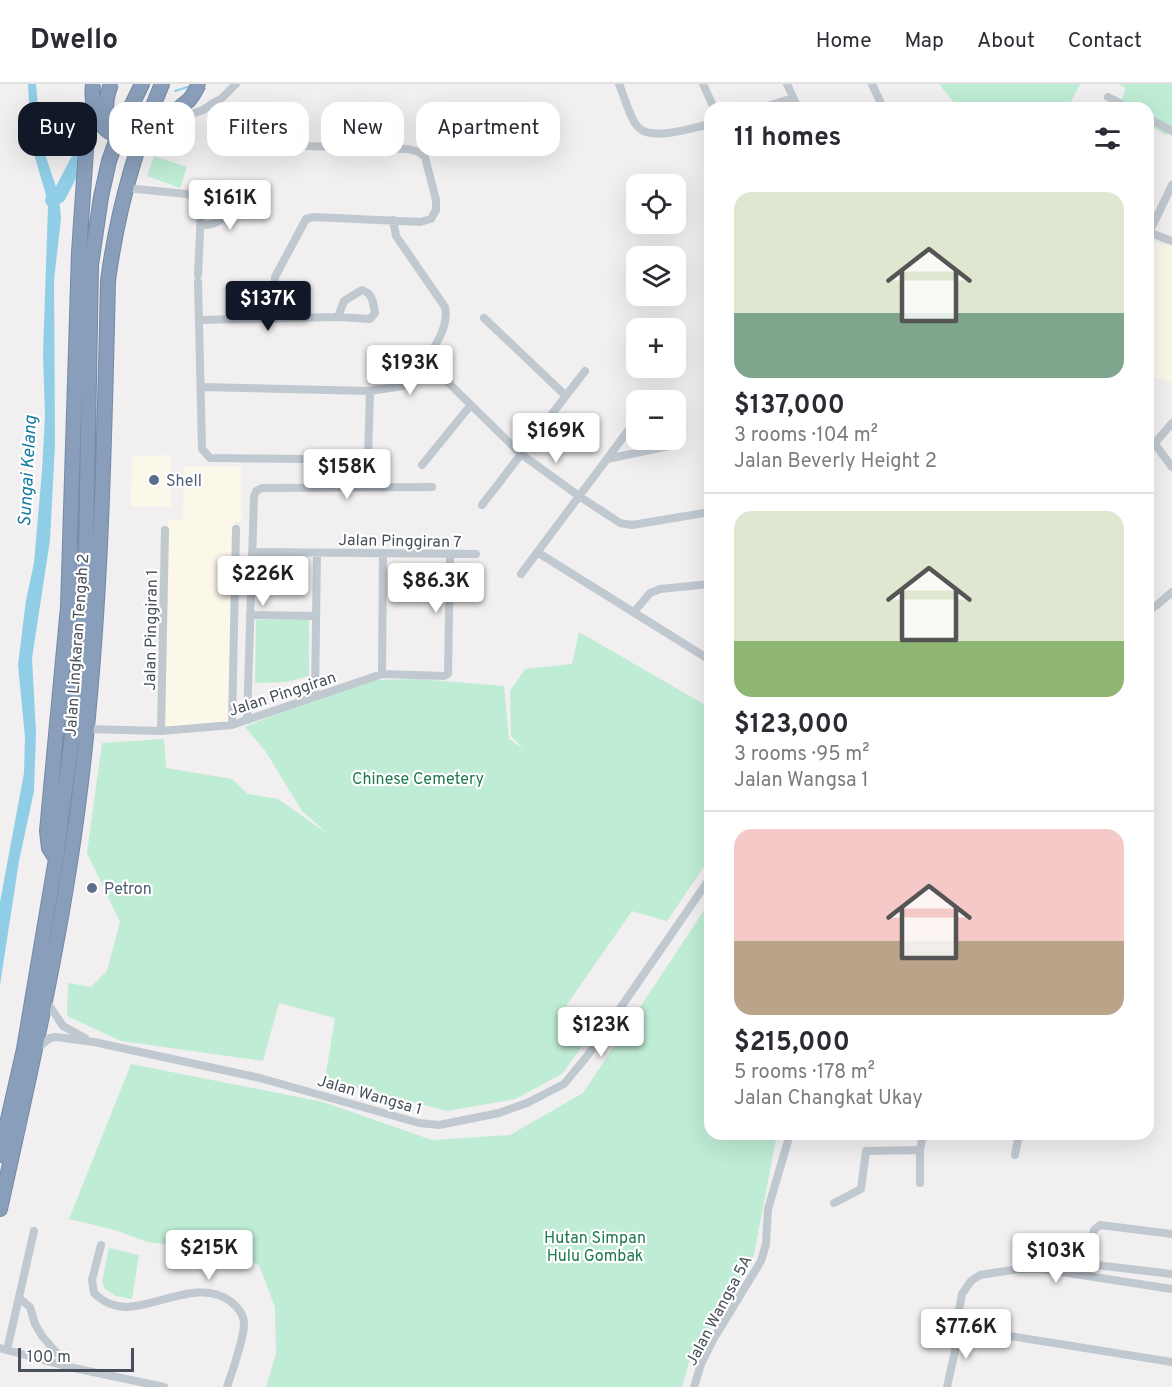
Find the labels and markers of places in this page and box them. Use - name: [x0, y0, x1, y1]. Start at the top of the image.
- pin: $161K: [188, 180, 272, 231]
- pin: $137K: [226, 281, 310, 332]
- pin: $193K: [368, 345, 452, 396]
- pin: $169K: [514, 413, 598, 464]
- pin: $158K: [305, 449, 389, 500]
- place label: Shell: [166, 472, 202, 492]
- marker: Shell: [147, 473, 161, 487]
- pin: $226K: [221, 556, 305, 607]
- pin: $86.3K: [387, 563, 485, 614]
- place label: Petron: [104, 880, 152, 900]
- marker: Petron: [85, 881, 99, 895]
- pin: $123K: [559, 1007, 643, 1058]
- pin: $215K: [167, 1230, 251, 1281]
- pin: $103K: [1014, 1233, 1098, 1284]
- pin: $77.6K: [917, 1309, 1015, 1360]

